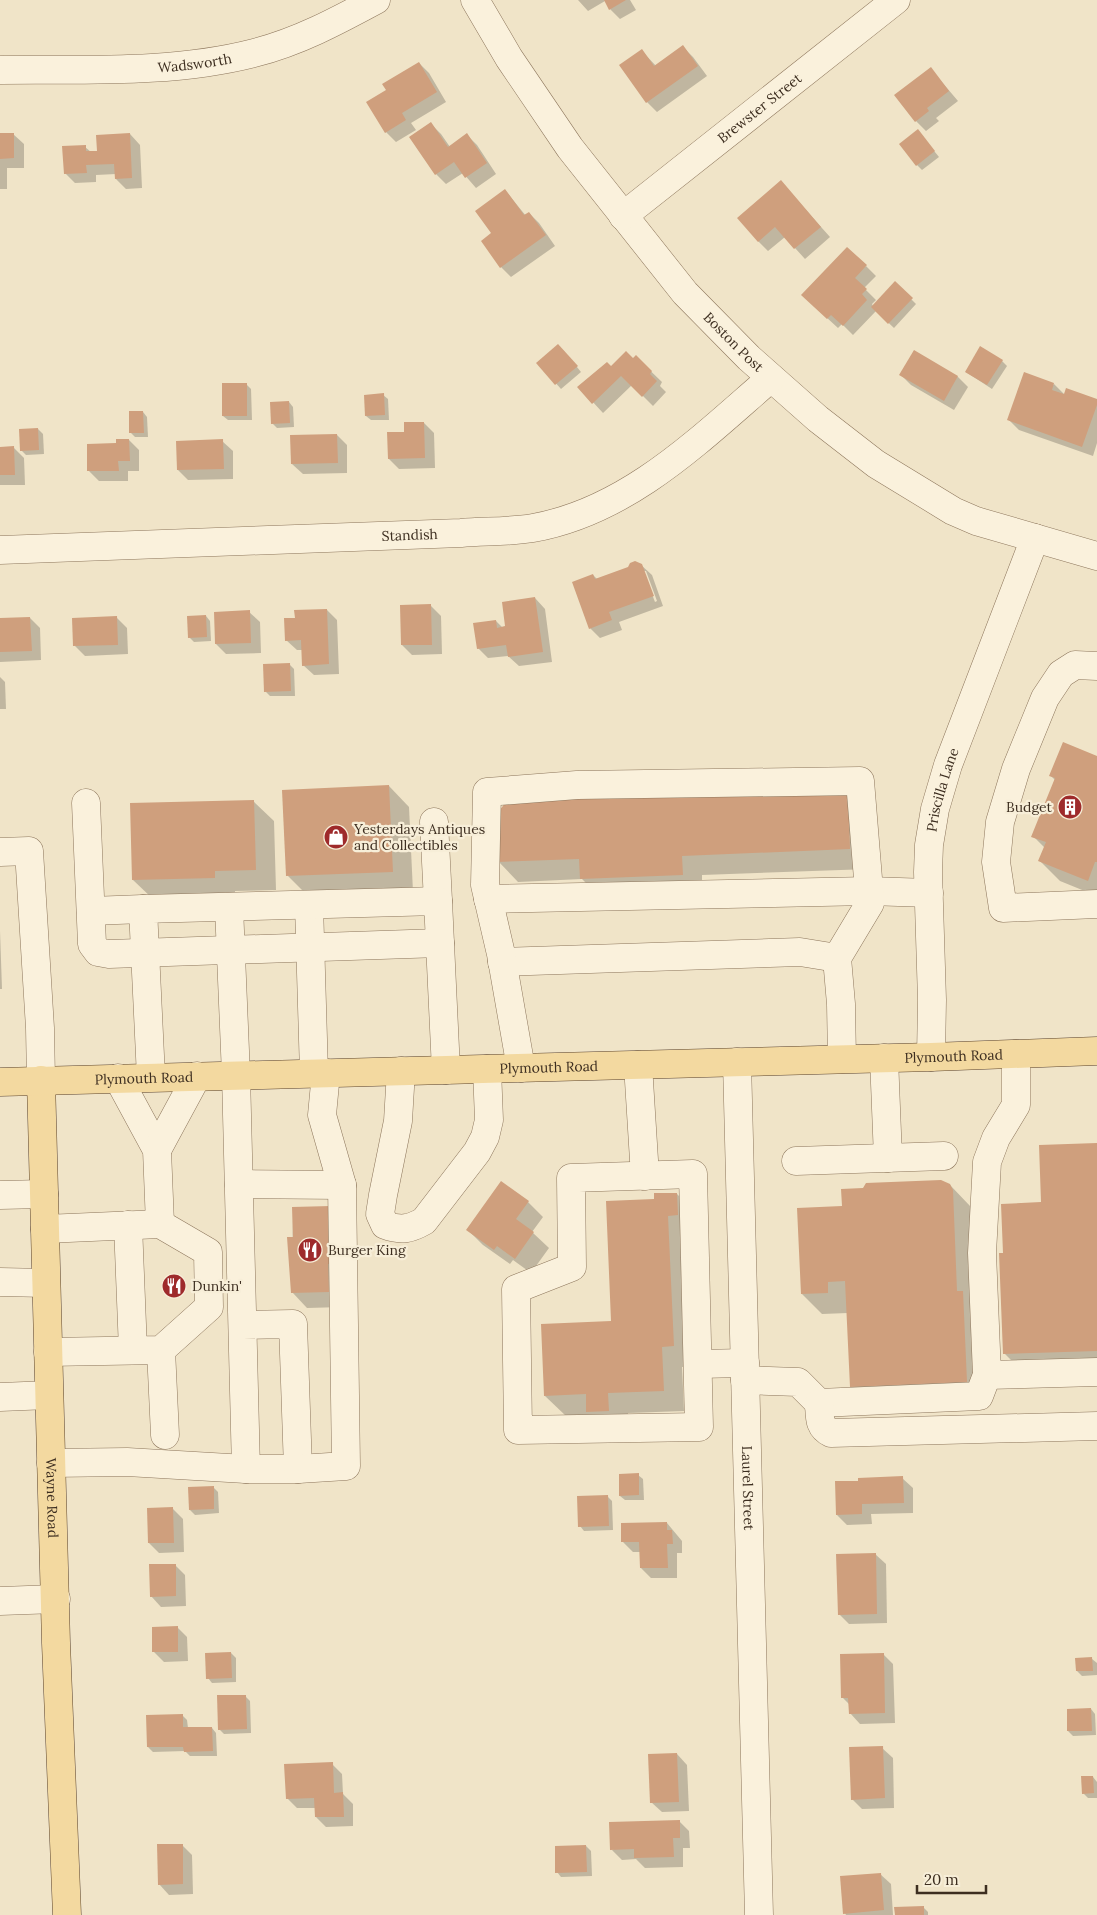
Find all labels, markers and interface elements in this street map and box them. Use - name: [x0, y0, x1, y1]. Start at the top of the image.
- street label: Wadsworth: [157, 49, 233, 76]
- street label: Brewster Street: [714, 69, 806, 147]
- street label: Boston Post: [700, 308, 768, 376]
- street label: Standish: [381, 525, 438, 545]
- street label: Priscilla Lane: [922, 745, 963, 833]
- building icon: Budget: [1057, 794, 1083, 820]
- place label: Budget: [1006, 798, 1053, 816]
- place label: Yesterdays Antiques and Collectibles: [353, 820, 485, 854]
- shop icon: Yesterdays Antiques and Collectibles: [323, 824, 349, 850]
- street label: Plymouth Road: [904, 1045, 1003, 1067]
- street label: Plymouth Road: [499, 1057, 598, 1078]
- street label: Plymouth Road: [94, 1068, 194, 1088]
- restaurant icon: Burger King: [297, 1237, 323, 1263]
- place label: Burger King: [328, 1241, 406, 1259]
- restaurant icon: Dunkin': [161, 1273, 187, 1299]
- place label: Dunkin': [192, 1277, 242, 1295]
- street label: Laurel Street: [738, 1445, 758, 1531]
- street label: Wayne Road: [42, 1458, 62, 1538]
- scale bar: [917, 1862, 986, 1894]
- text: 20 m: [924, 1870, 959, 1889]

